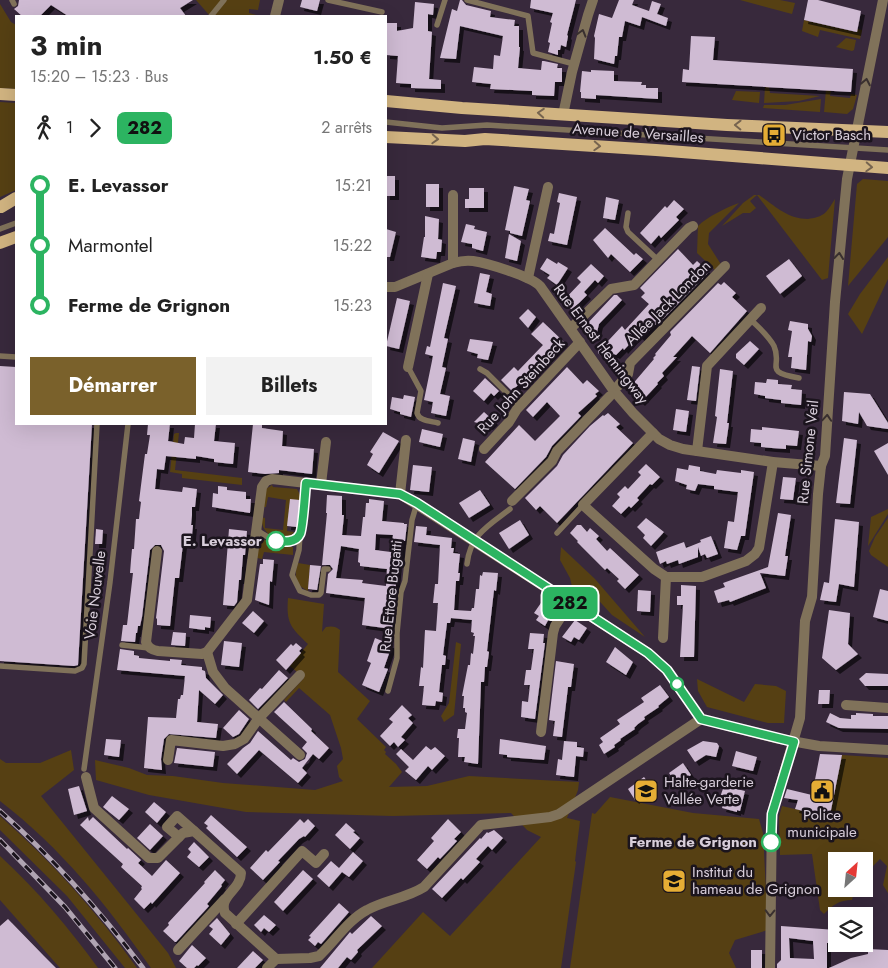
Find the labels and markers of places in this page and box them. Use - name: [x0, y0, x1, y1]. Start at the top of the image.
- bus stop icon: Victor Basch: [761, 122, 787, 148]
- place label: Victor Basch: [792, 124, 871, 146]
- place label: E. Levassor: [183, 530, 263, 552]
- marker: E. Levassor: [266, 531, 286, 551]
- unlabelled marker: [670, 677, 684, 691]
- place label: Halte-garderie Vallée Verte: [664, 771, 754, 810]
- school or university icon: Halte-garderie Vallée Verte: [633, 778, 659, 804]
- public building icon: Police municipale: [809, 778, 835, 804]
- place label: Police municipale: [787, 804, 857, 843]
- place label: Ferme de Grignon: [629, 831, 757, 853]
- marker: Ferme de Grignon: [761, 832, 781, 852]
- place label: Institut du hameau de Grignon: [692, 861, 820, 900]
- school or university icon: Institut du hameau de Grignon: [661, 868, 687, 894]

